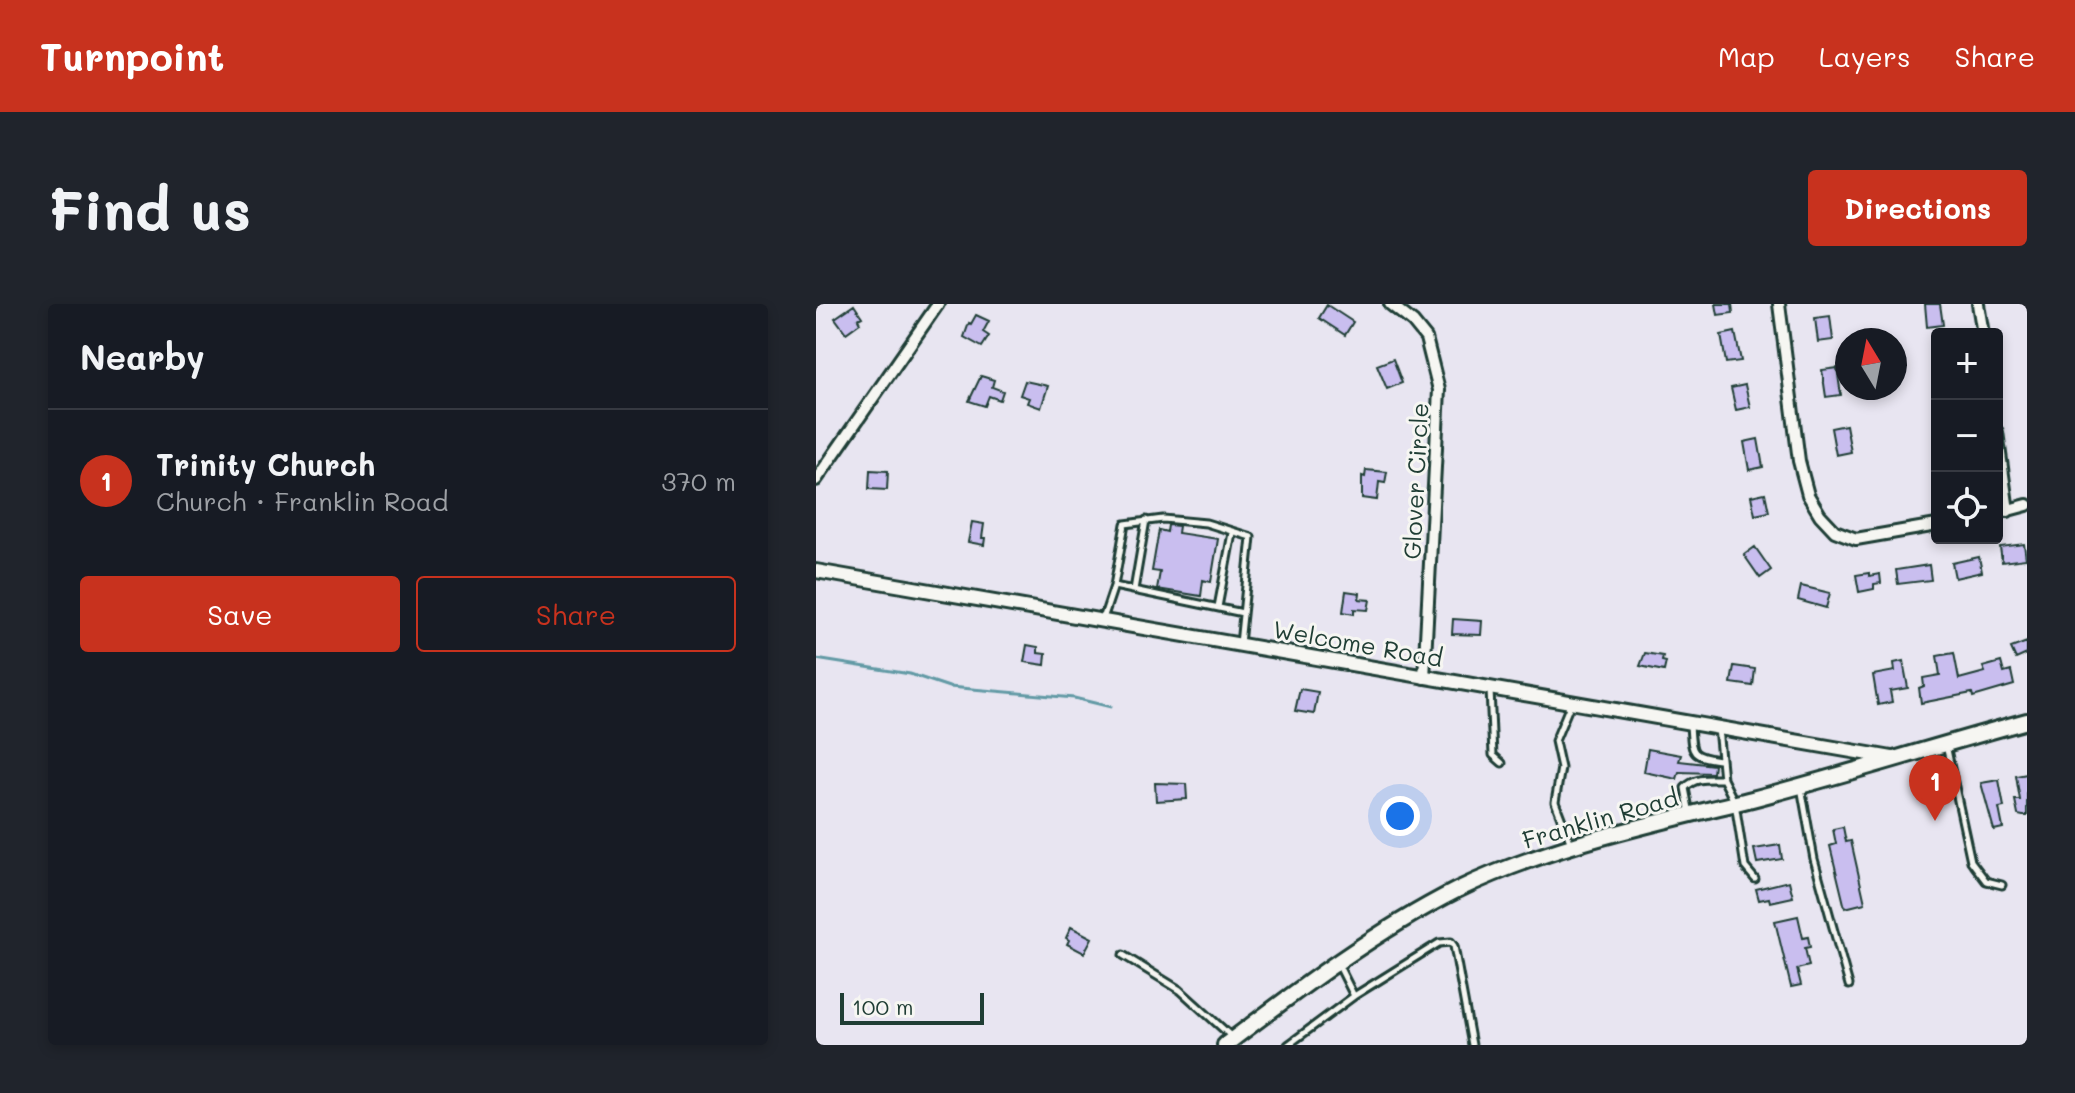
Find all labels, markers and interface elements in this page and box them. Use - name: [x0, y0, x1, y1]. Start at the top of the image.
- text: Turnpoint: [40, 31, 224, 81]
- text: Map: [1718, 38, 1775, 74]
- text: Layers: [1819, 38, 1911, 74]
- text: Share: [1955, 38, 2035, 74]
- button: Directions: [1808, 170, 2027, 246]
- text: Find us: [48, 172, 251, 245]
- north arrow: [1835, 328, 1907, 400]
- map controls: [1931, 328, 2003, 544]
- button: +: [1931, 328, 2003, 400]
- text: Nearby: [80, 334, 205, 379]
- button: −: [1931, 400, 2003, 472]
- street label: Glover Circle: [1395, 402, 1435, 560]
- text: Trinity Church: [156, 444, 375, 484]
- text: 1: [100, 464, 112, 498]
- text: 370 m: [661, 464, 736, 498]
- button: locate: [1931, 472, 2003, 544]
- text: Church · Franklin Road: [156, 484, 448, 518]
- button: Save: [80, 576, 400, 652]
- button: Share: [416, 576, 736, 652]
- street label: Welcome Road: [1271, 613, 1445, 673]
- pin: 1: [1909, 755, 1961, 821]
- street label: Franklin Road: [1519, 781, 1681, 855]
- your location: [1380, 796, 1420, 836]
- scale bar: [840, 989, 984, 1025]
- text: 100 m: [852, 992, 914, 1021]

